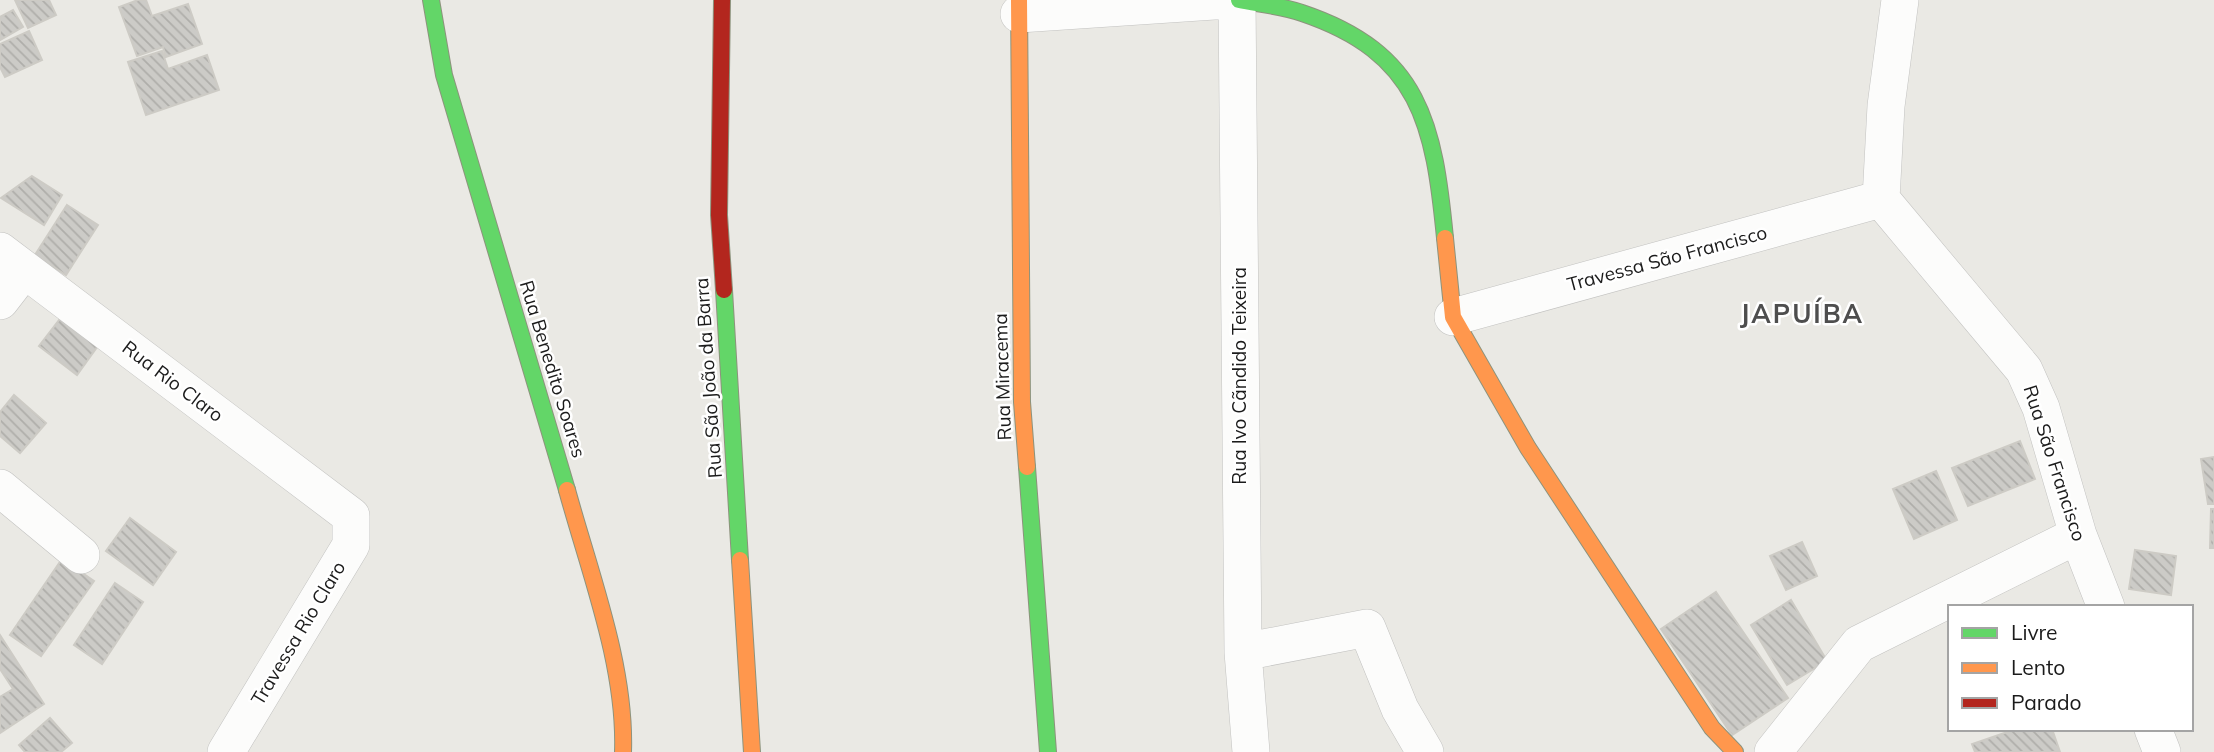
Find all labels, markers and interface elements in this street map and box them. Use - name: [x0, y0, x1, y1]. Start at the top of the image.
- street label: Travessa São Francisco: [1564, 220, 1770, 296]
- street label: Rua Ivo Cãndido Teixeira: [1227, 267, 1251, 485]
- street label: Rua Benedito Soares: [515, 277, 591, 461]
- street label: Rua São João da Barra: [689, 277, 727, 479]
- district label: JAPUÍBA: [1740, 297, 1864, 330]
- street label: Rua Miracema: [988, 313, 1016, 441]
- street label: Rua Rio Claro: [118, 335, 228, 427]
- street label: Rua São Francisco: [2018, 382, 2092, 544]
- street label: Travessa Rio Claro: [246, 557, 350, 709]
- legend: [1948, 605, 2193, 731]
- text: Livre: [2011, 619, 2058, 645]
- text: Lento: [2011, 654, 2065, 680]
- text: Parado: [2011, 689, 2081, 715]

